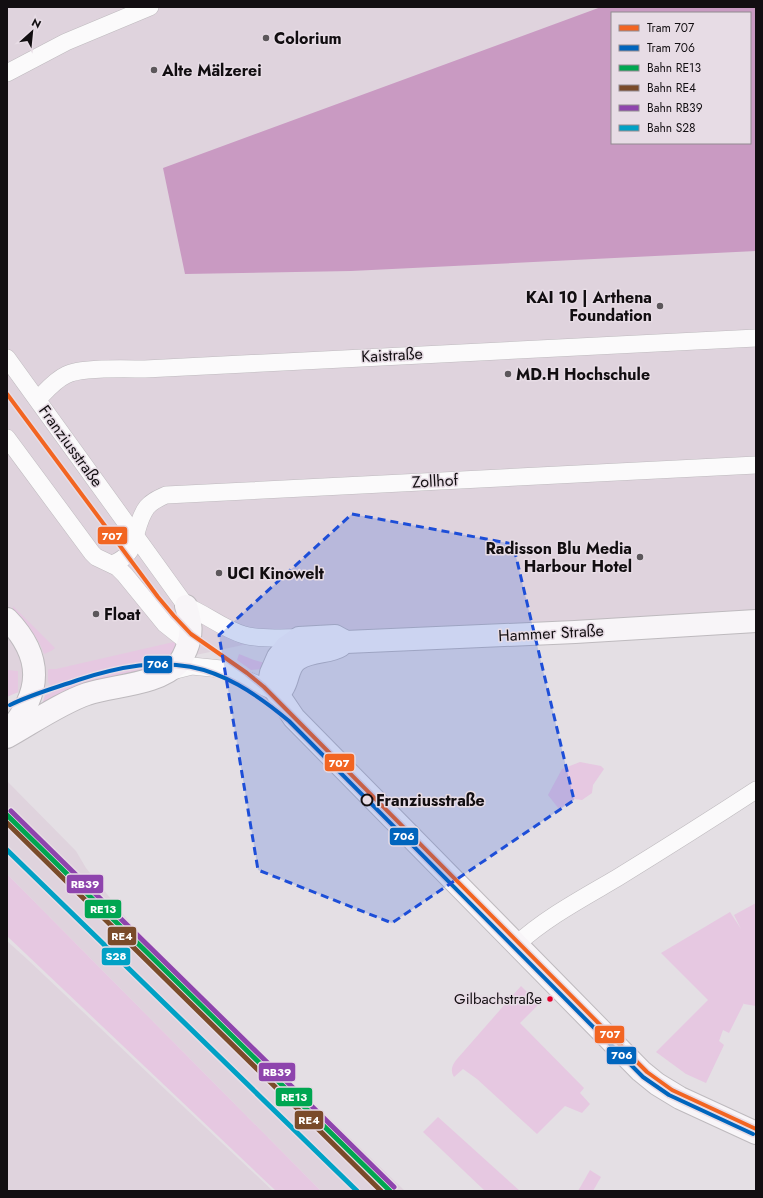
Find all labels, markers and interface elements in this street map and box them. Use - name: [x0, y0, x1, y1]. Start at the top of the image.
- north arrow: [12, 12, 52, 52]
- legend: [611, 12, 751, 144]
- text: N: [29, 14, 44, 32]
- text: Tram 707: [647, 19, 695, 37]
- place label: Colorium: [274, 27, 342, 50]
- marker: Colorium: [261, 33, 271, 43]
- text: Tram 706: [647, 39, 695, 57]
- place label: Alte Mälzerei: [161, 59, 262, 82]
- text: Bahn RE13: [647, 59, 701, 77]
- marker: Alte Mälzerei: [149, 65, 159, 75]
- text: Bahn RE4: [647, 79, 696, 97]
- text: Bahn RB39: [647, 99, 703, 117]
- text: Bahn S28: [647, 119, 696, 137]
- place label: KAI 10 | Arthena Foundation: [526, 286, 652, 327]
- marker: KAI 10 | Arthena Foundation: [655, 301, 665, 311]
- street label: Kaistraße: [361, 342, 423, 368]
- place label: MD.H Hochschule: [516, 363, 650, 386]
- marker: MD.H Hochschule: [503, 369, 513, 379]
- street label: Franziusstraße: [33, 400, 109, 492]
- street label: Zollhof: [411, 468, 459, 494]
- line badge: 707: [97, 526, 128, 545]
- text: 707: [102, 528, 123, 544]
- place label: Radisson Blu Media Harbour Hotel: [485, 537, 632, 578]
- marker: Radisson Blu Media Harbour Hotel: [635, 552, 645, 562]
- place label: UCI Kinowelt: [227, 562, 325, 585]
- marker: UCI Kinowelt: [214, 568, 224, 578]
- place label: Float: [104, 603, 141, 626]
- marker: Float: [91, 609, 101, 619]
- street label: Hammer Straße: [498, 619, 604, 647]
- line badge: 706: [143, 655, 173, 674]
- text: 706: [147, 656, 169, 672]
- line badge: 707: [324, 753, 355, 772]
- text: 707: [329, 755, 350, 771]
- place label: Franziusstraße: [376, 789, 485, 812]
- marker: Franziusstraße: [360, 793, 374, 807]
- line badge: 706: [389, 827, 419, 846]
- text: 706: [393, 828, 415, 844]
- line badge: RB39: [66, 874, 104, 894]
- text: RB39: [71, 876, 99, 892]
- line badge: RE13: [84, 899, 122, 919]
- text: RE13: [90, 901, 116, 917]
- line badge: RE4: [107, 926, 137, 946]
- text: RE4: [111, 928, 133, 944]
- line badge: S28: [101, 947, 131, 966]
- text: S28: [106, 948, 127, 964]
- place label: Gilbachstraße: [454, 988, 542, 1010]
- marker: Gilbachstraße: [545, 994, 555, 1004]
- line badge: 707: [594, 1025, 625, 1044]
- text: 707: [600, 1026, 621, 1042]
- line badge: 706: [606, 1046, 637, 1065]
- text: 706: [611, 1047, 633, 1063]
- line badge: RB39: [258, 1062, 296, 1082]
- text: RB39: [263, 1064, 291, 1080]
- line badge: RE13: [275, 1087, 313, 1107]
- text: RE13: [281, 1089, 307, 1105]
- line badge: RE4: [294, 1110, 324, 1130]
- text: RE4: [298, 1112, 320, 1128]

